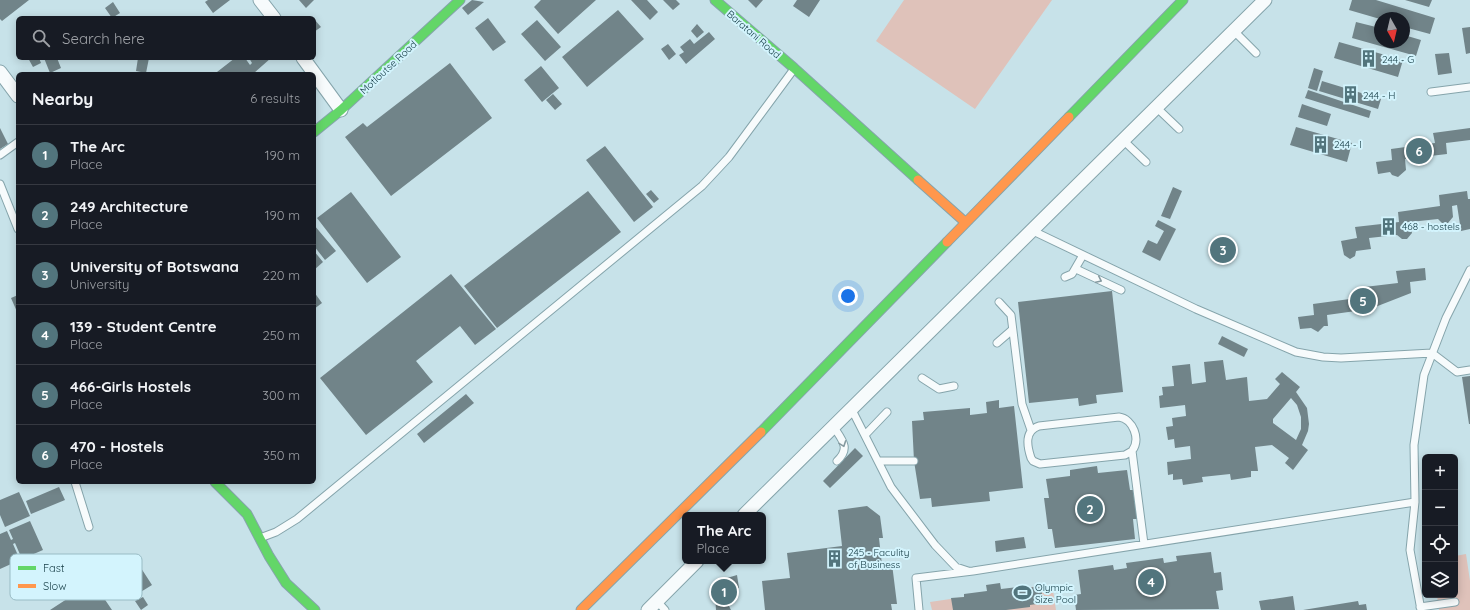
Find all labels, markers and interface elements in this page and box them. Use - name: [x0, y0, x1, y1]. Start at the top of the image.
- street label: Baratani Road: [724, 7, 783, 61]
- north arrow: [1374, 12, 1410, 48]
- search box: [16, 16, 316, 60]
- icon: search: [30, 27, 52, 49]
- text: Search here: [62, 29, 145, 48]
- street label: Motloutse Road: [357, 38, 420, 97]
- building icon: 244 - G: [1359, 49, 1379, 69]
- place label: 244 - G: [1382, 53, 1414, 66]
- building icon: 244 - H: [1340, 85, 1360, 105]
- text: Nearby: [32, 88, 93, 109]
- place label: 244 - H: [1363, 89, 1396, 102]
- text: 6 results: [250, 90, 300, 106]
- building icon: 244 - I: [1311, 134, 1331, 154]
- pin: 6: [1406, 136, 1432, 166]
- text: The Arc: [70, 137, 125, 156]
- place label: 244 - I: [1334, 138, 1362, 151]
- text: 1: [42, 147, 48, 163]
- text: 190 m: [265, 147, 300, 163]
- text: Place: [70, 156, 103, 172]
- text: 249 Architecture: [70, 197, 188, 216]
- text: 2: [41, 207, 49, 223]
- text: 190 m: [265, 207, 300, 223]
- text: Place: [70, 216, 103, 232]
- building icon: 468 - hostels: [1379, 216, 1399, 236]
- place label: 468 - hostels: [1402, 220, 1460, 233]
- pin: 3: [1210, 235, 1236, 265]
- text: University of Botswana: [70, 257, 239, 276]
- text: 3: [42, 267, 48, 283]
- text: 220 m: [262, 267, 300, 283]
- one-way arrow: [1095, 275, 1102, 283]
- text: University: [70, 276, 129, 292]
- your location: [838, 286, 858, 306]
- pin: 5: [1350, 286, 1376, 316]
- text: 139 - Student Centre: [70, 317, 217, 336]
- text: 4: [41, 327, 49, 343]
- text: 250 m: [263, 327, 300, 343]
- text: Place: [70, 336, 103, 352]
- text: 466-Girls Hostels: [70, 377, 191, 396]
- text: 5: [41, 387, 49, 403]
- text: 300 m: [262, 387, 300, 403]
- text: Place: [70, 396, 103, 412]
- text: 470 - Hostels: [70, 437, 164, 456]
- one-way arrow: [838, 441, 846, 448]
- text: 6: [41, 447, 49, 463]
- text: 350 m: [263, 447, 300, 463]
- map controls: [1422, 454, 1458, 598]
- button: +: [1422, 454, 1458, 490]
- text: Place: [70, 456, 103, 472]
- button: −: [1422, 490, 1458, 526]
- pin: 2: [1077, 494, 1103, 524]
- popup: [682, 512, 766, 564]
- text: The Arc: [697, 521, 751, 540]
- button: locate: [1422, 526, 1458, 562]
- text: Place: [697, 540, 729, 556]
- place label: 245 - Faculity of Business: [848, 546, 909, 571]
- building icon: 245 - Faculity of Business: [825, 548, 845, 568]
- legend: [10, 554, 142, 600]
- text: Fast: [43, 561, 65, 575]
- button: layers: [1422, 562, 1458, 598]
- pin: 4: [1138, 567, 1164, 597]
- pin: 1: [711, 577, 737, 607]
- text: Slow: [43, 579, 67, 593]
- place label: Olympic Size Pool: [1035, 581, 1076, 606]
- sports icon: Olympic Size Pool: [1012, 583, 1032, 603]

